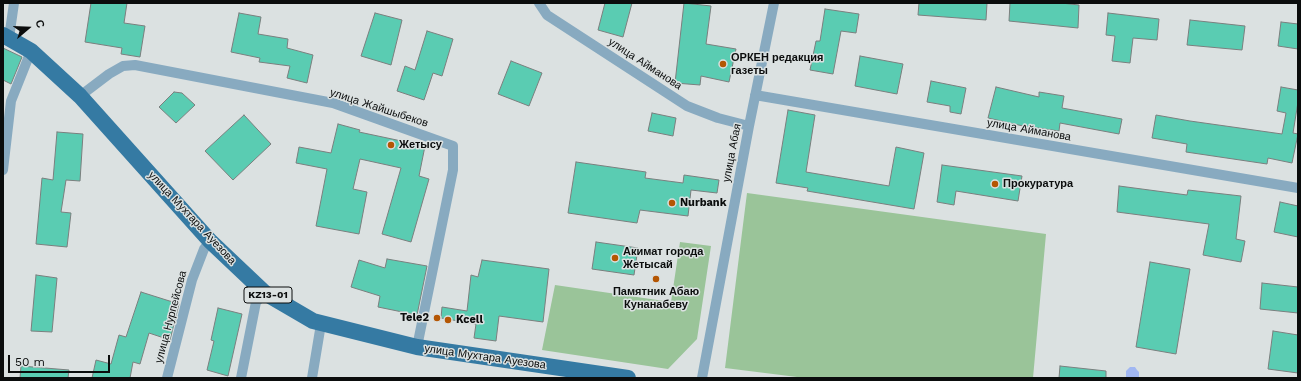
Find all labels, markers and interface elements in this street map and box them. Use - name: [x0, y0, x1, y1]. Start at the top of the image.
- north arrow: [8, 8, 48, 48]
- text: С: [32, 18, 47, 30]
- street label: улица Айманова: [606, 35, 684, 93]
- place label: ОРКЕН редакция газеты: [731, 51, 823, 77]
- marker: ОРКЕН редакция газеты: [718, 59, 728, 69]
- street label: улица Жайшыбеков: [328, 86, 430, 130]
- street label: улица Айманова: [986, 116, 1072, 144]
- street label: улица Абая: [720, 123, 744, 183]
- place label: Жетысу: [399, 138, 442, 152]
- marker: Жетысу: [386, 140, 396, 150]
- street label: улица Мухтара Ауезова: [145, 169, 239, 267]
- place label: Прокуратура: [1003, 177, 1073, 191]
- marker: Прокуратура: [990, 179, 1000, 189]
- place label: Nurbank: [680, 196, 727, 210]
- marker: Nurbank: [667, 198, 677, 208]
- place label: Акимат города Жетысай: [623, 245, 703, 271]
- marker: Акимат города Жетысай: [610, 253, 620, 263]
- street label: улица Нурпейсова: [152, 269, 190, 365]
- marker: Памятник Абаю Кунанабеву: [651, 274, 661, 284]
- place label: Памятник Абаю Кунанабеву: [613, 285, 699, 311]
- road number: KZ13-01: [244, 287, 292, 303]
- place label: Tele2: [400, 311, 429, 325]
- marker: Tele2: [432, 313, 442, 323]
- place label: Kcell: [456, 313, 483, 327]
- marker: Kcell: [443, 315, 453, 325]
- street label: улица Мухтара Ауезова: [423, 342, 547, 372]
- scale bar: [10, 347, 112, 373]
- text: 50 m: [15, 355, 45, 369]

